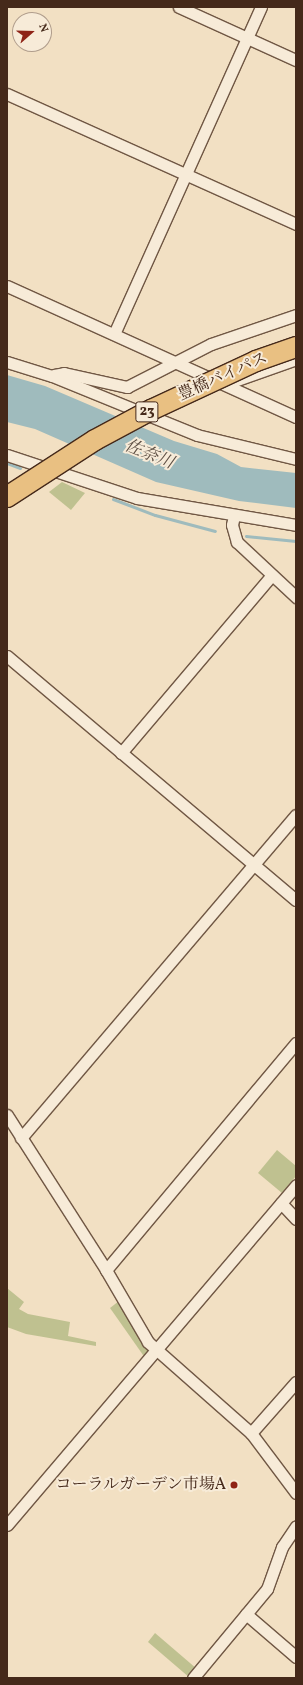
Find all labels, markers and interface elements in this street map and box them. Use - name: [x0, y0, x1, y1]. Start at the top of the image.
- north arrow: [12, 12, 52, 52]
- text: N: [34, 22, 51, 34]
- street label: 豊橋バイパス: [175, 349, 271, 405]
- road number: 23: [135, 399, 159, 425]
- water label: 佐奈川: [122, 436, 176, 474]
- place label: コーラルガーデン市場A: [55, 1475, 226, 1495]
- marker: コーラルガーデン市場A: [229, 1480, 239, 1490]

